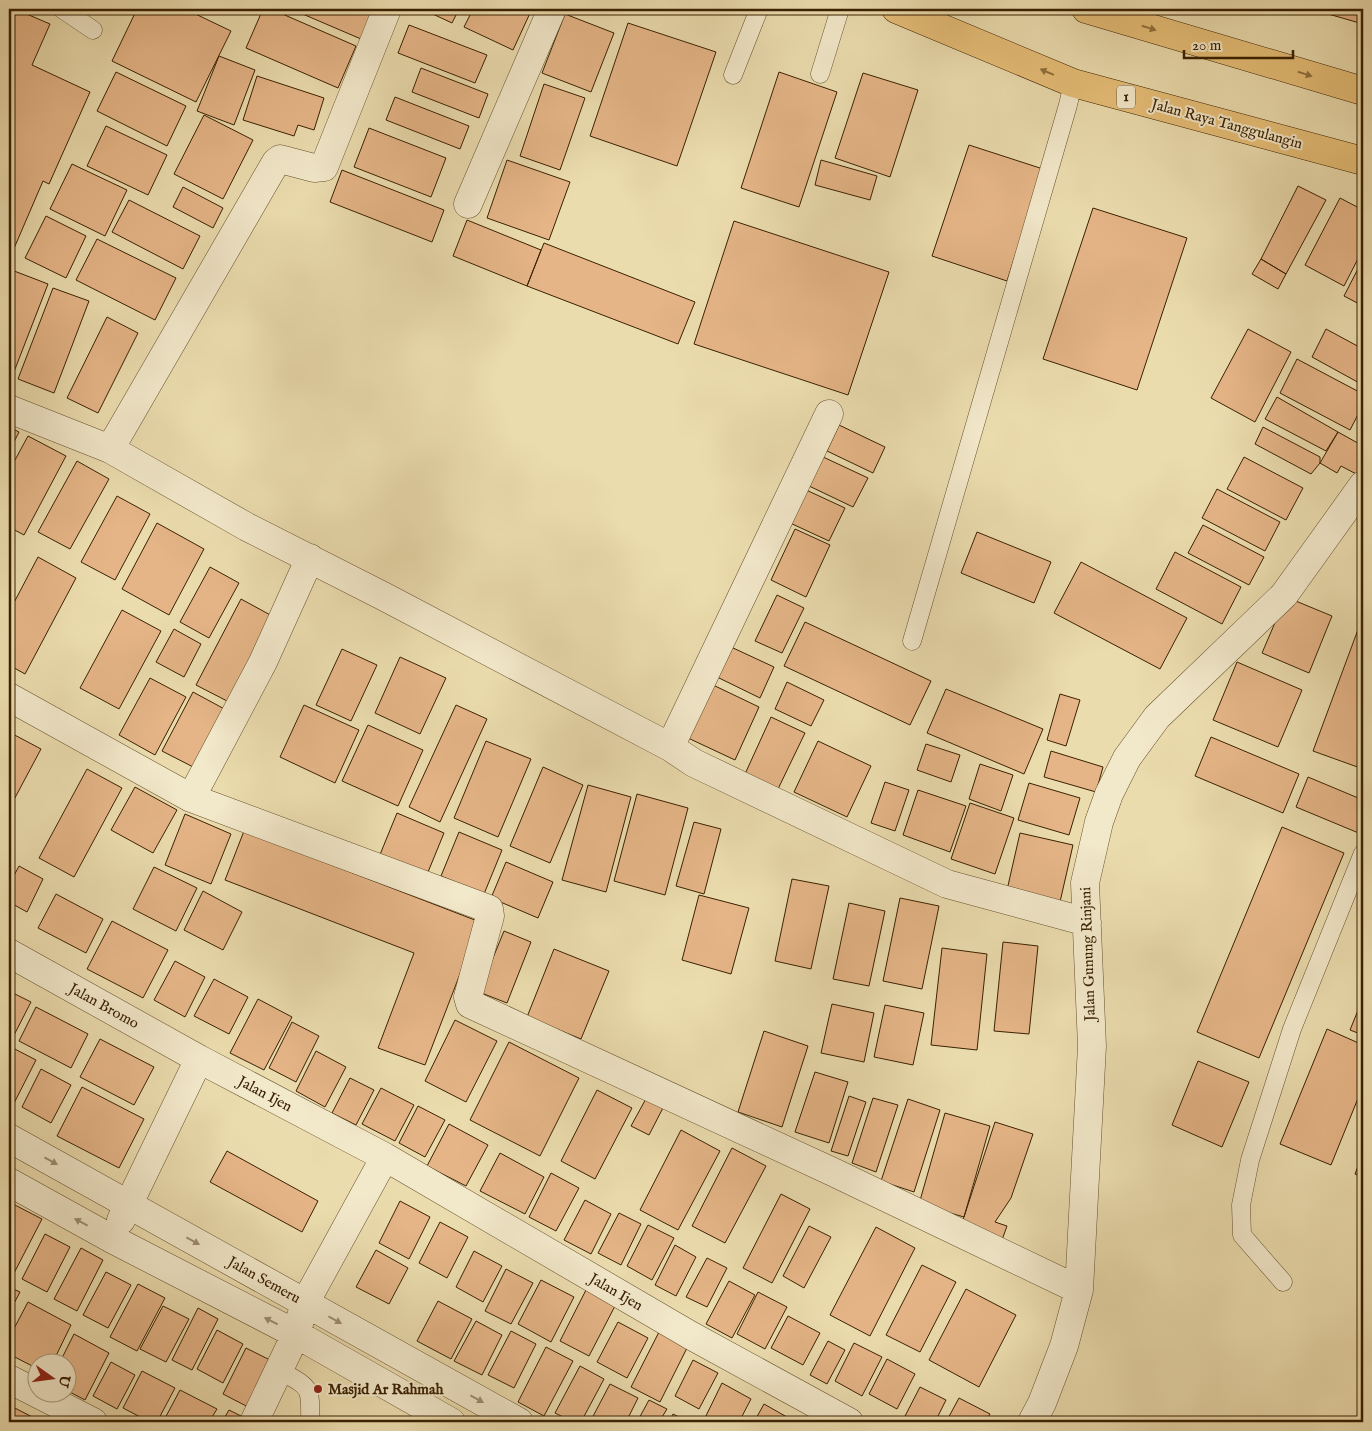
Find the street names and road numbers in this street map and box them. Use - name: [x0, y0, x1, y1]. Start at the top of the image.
- road number: 1: [1117, 85, 1135, 108]
- street label: Jalan Raya Tanggulangin: [1147, 94, 1305, 153]
- street label: Jalan Gunung Rinjani: [1076, 887, 1100, 1023]
- street label: Jalan Bromo: [64, 978, 142, 1033]
- street label: Jalan Ijen: [233, 1071, 295, 1116]
- street label: Jalan Semeru: [223, 1251, 304, 1308]
- street label: Jalan Ijen: [584, 1268, 646, 1315]

